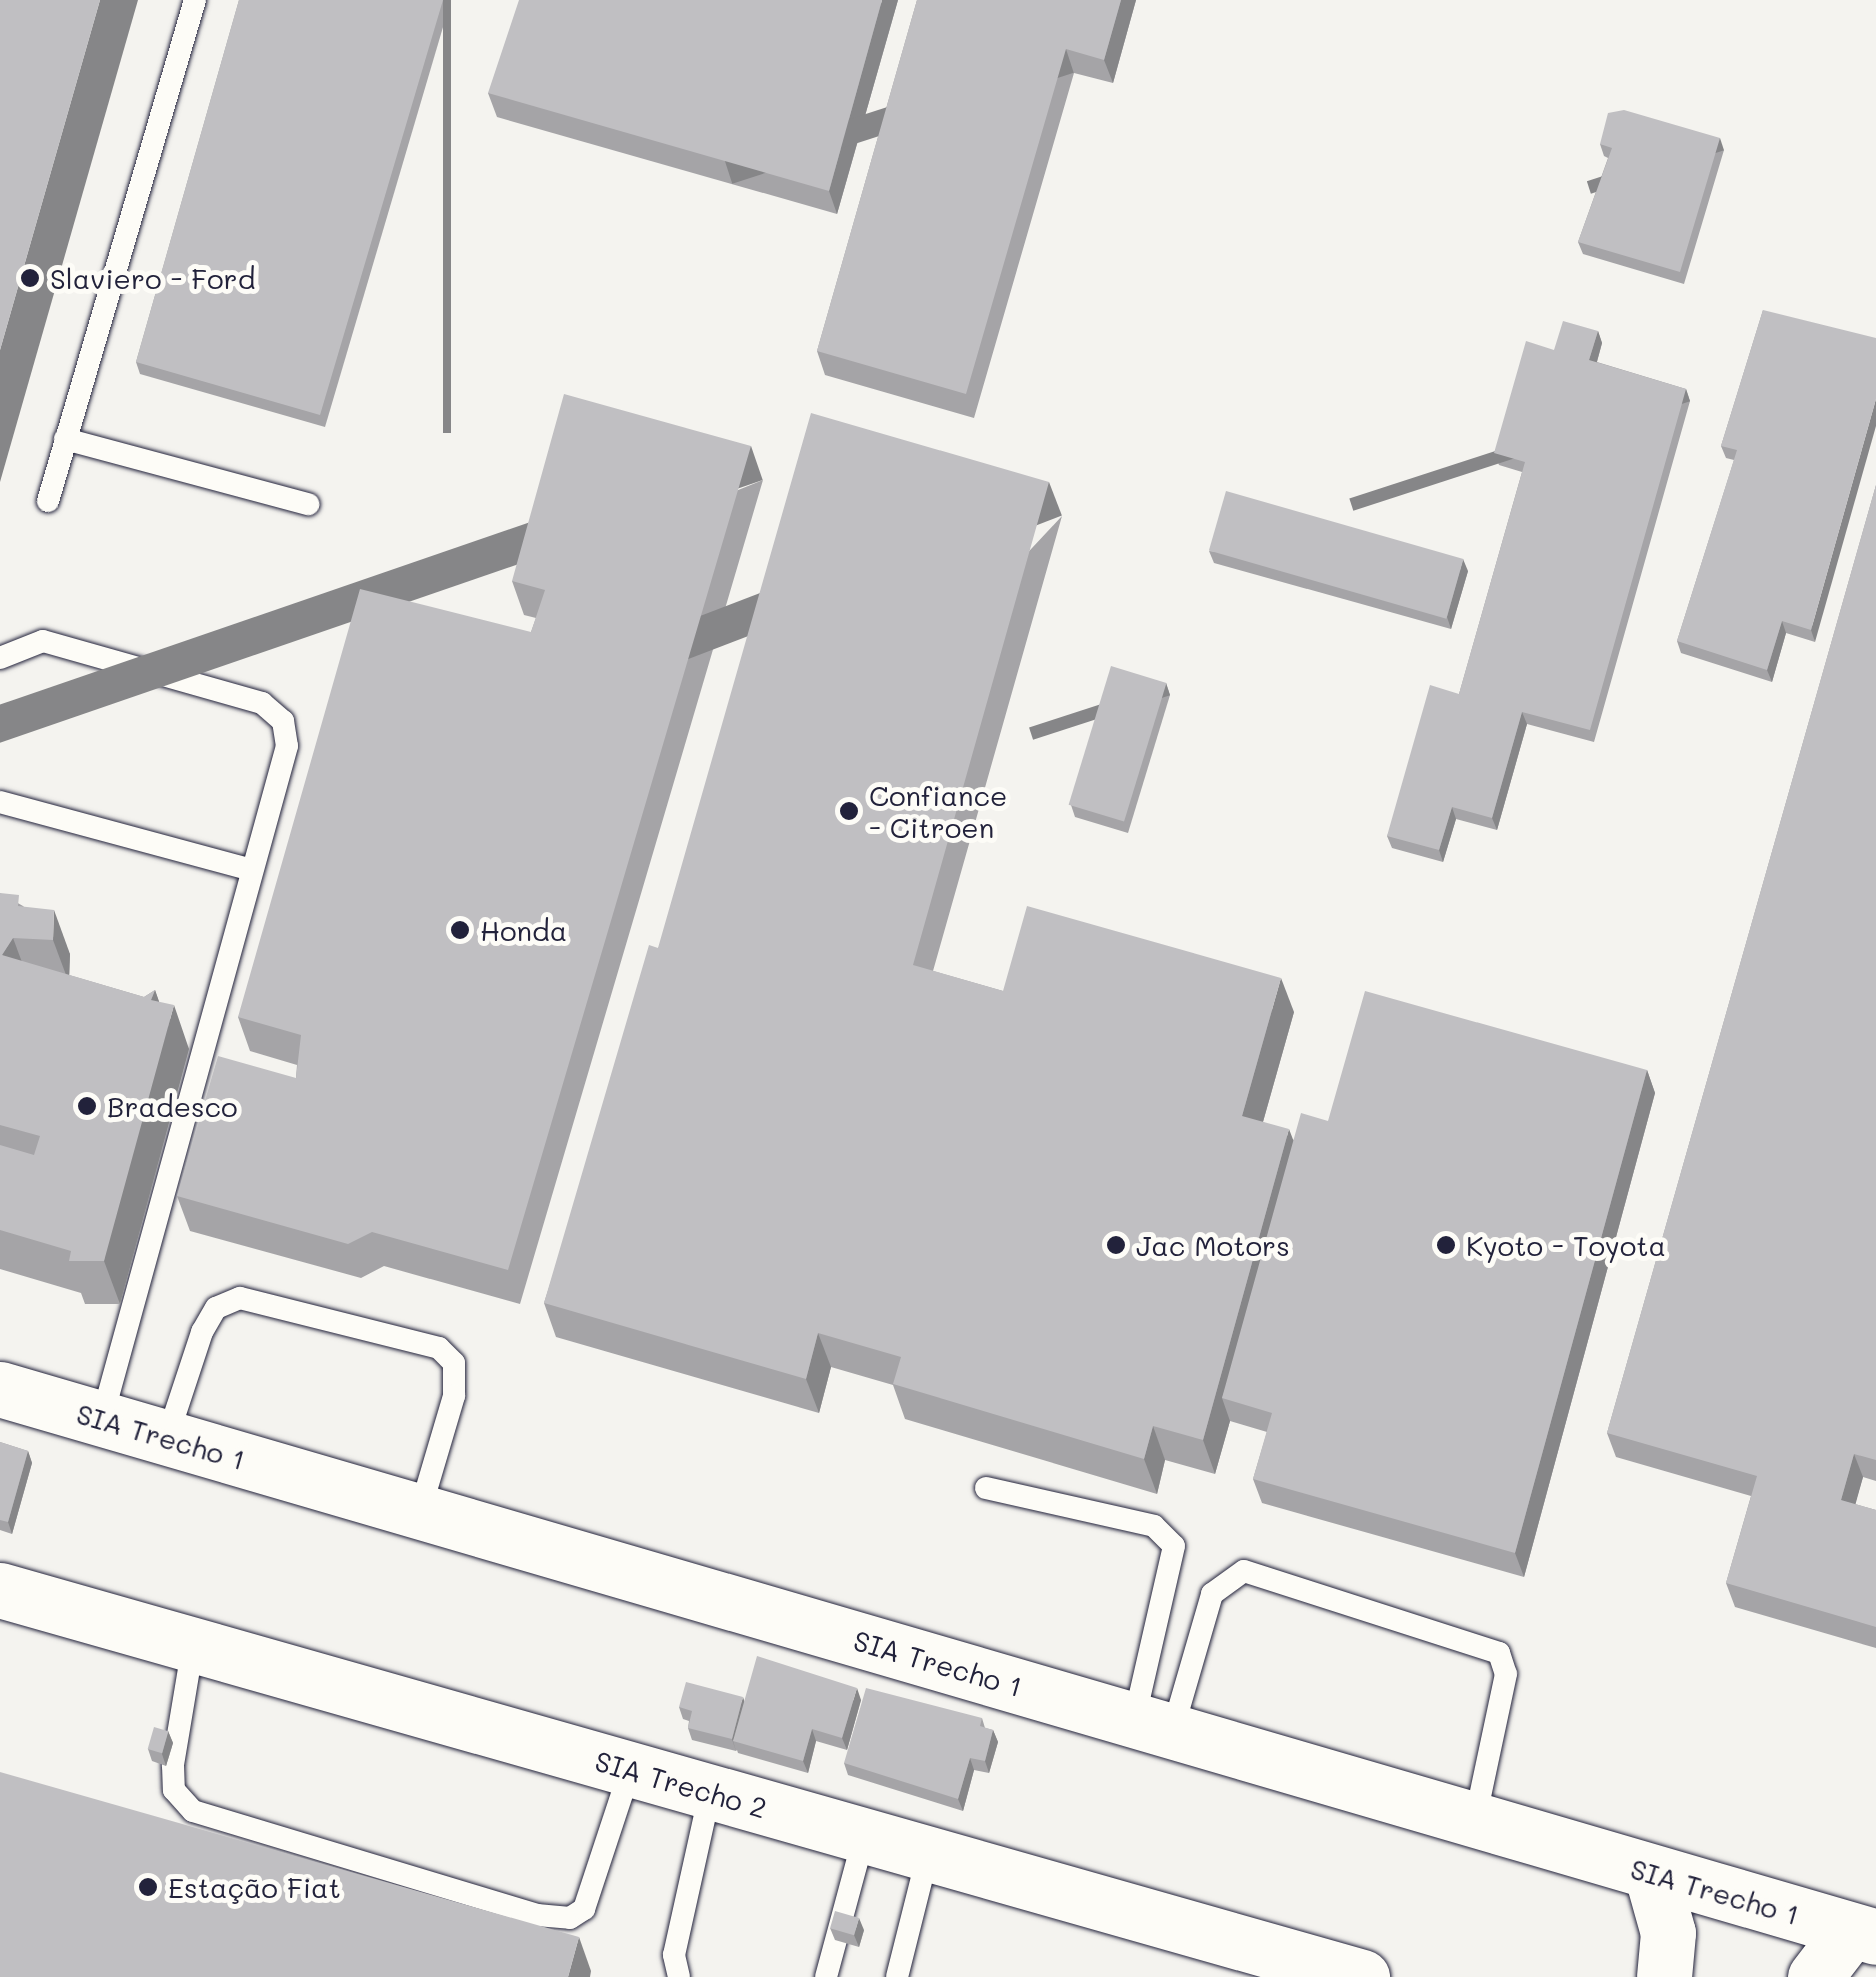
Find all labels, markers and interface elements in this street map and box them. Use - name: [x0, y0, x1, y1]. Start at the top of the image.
- place label: Slaviero - Ford: [50, 261, 255, 295]
- marker: Slaviero - Ford: [19, 267, 41, 289]
- place label: Confiance - Citroen: [869, 778, 1007, 844]
- marker: Confiance - Citroen: [838, 800, 860, 822]
- place label: Honda: [480, 913, 567, 947]
- marker: Honda: [449, 919, 471, 941]
- place label: Bradesco: [107, 1089, 238, 1123]
- marker: Bradesco: [76, 1095, 98, 1117]
- place label: Jac Motors: [1136, 1228, 1290, 1262]
- place label: Kyoto - Toyota: [1466, 1228, 1666, 1262]
- marker: Jac Motors: [1105, 1234, 1127, 1256]
- marker: Kyoto - Toyota: [1435, 1234, 1457, 1256]
- street label: SIA Trecho 1: [73, 1396, 249, 1476]
- street label: SIA Trecho 1: [850, 1623, 1026, 1703]
- street label: SIA Trecho 2: [591, 1743, 771, 1825]
- street label: SIA Trecho 1: [1627, 1851, 1803, 1931]
- place label: Estação Fiat: [168, 1870, 341, 1904]
- marker: Estação Fiat: [137, 1876, 159, 1898]

